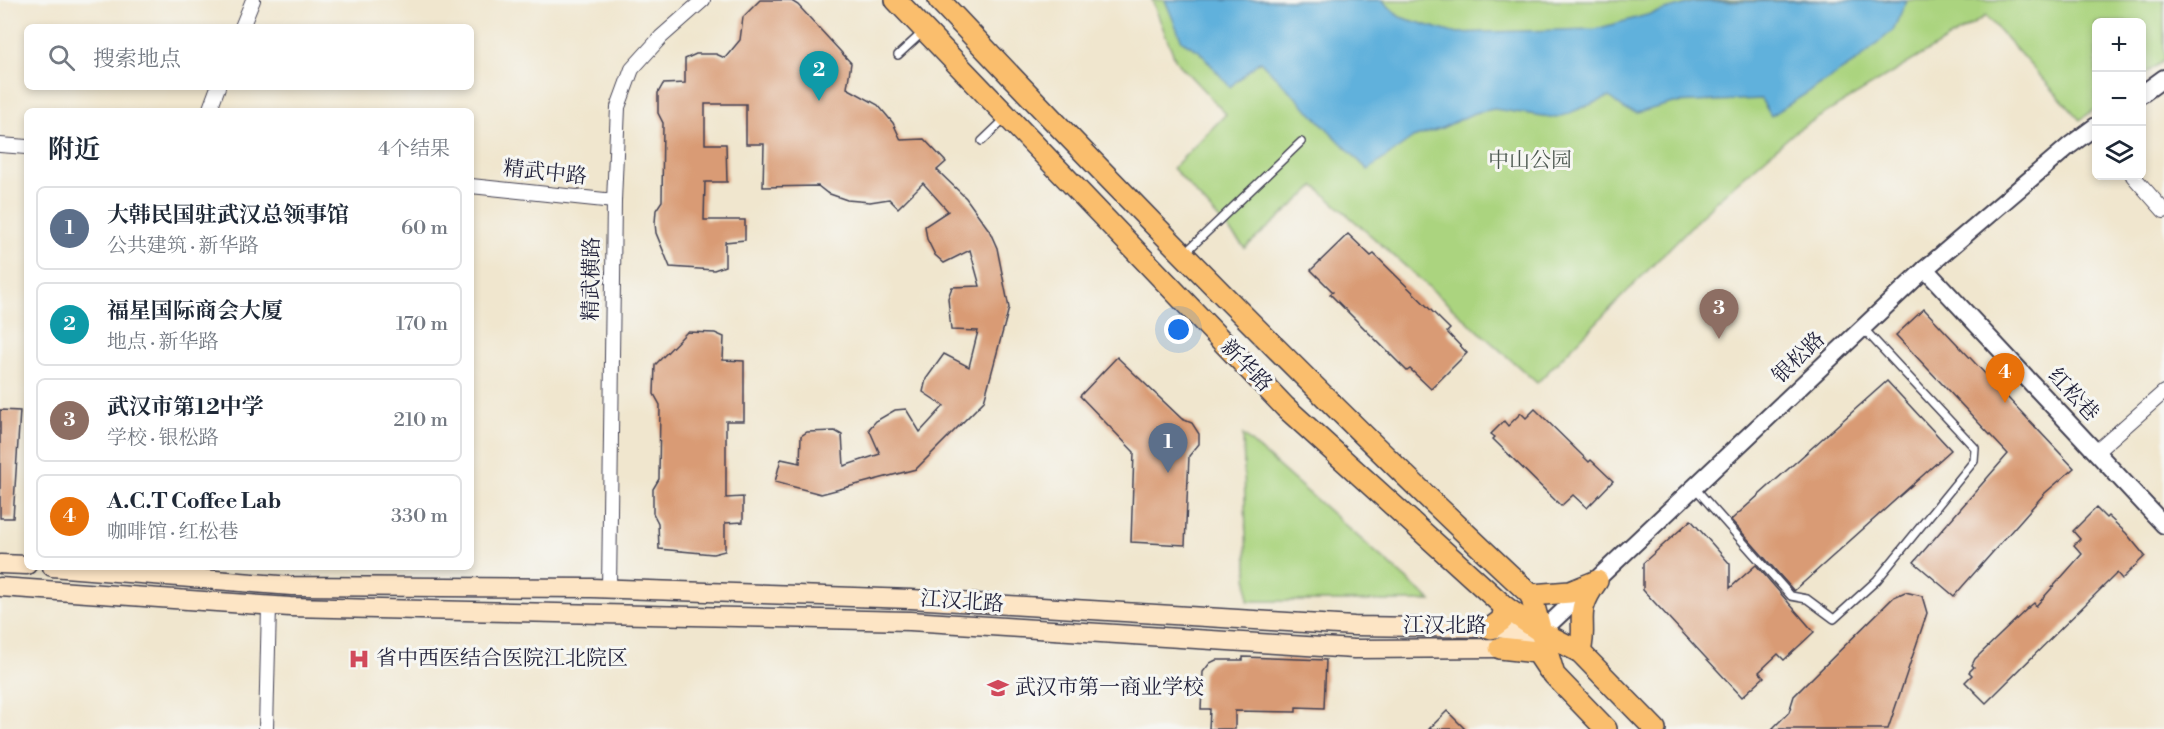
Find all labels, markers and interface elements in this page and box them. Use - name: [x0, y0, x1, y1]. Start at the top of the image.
- map controls: [2092, 18, 2146, 180]
- button: +: [2092, 18, 2146, 72]
- search box: [24, 24, 474, 90]
- icon: search: [45, 41, 78, 74]
- text: 搜索地点: [93, 46, 181, 73]
- pin: 2: [800, 51, 838, 101]
- button: −: [2092, 72, 2146, 126]
- button: layers: [2092, 126, 2146, 180]
- text: 附近: [48, 134, 100, 166]
- text: 4个结果: [378, 137, 450, 162]
- park label: 中山公园: [1488, 148, 1572, 174]
- street label: 精武中路: [502, 156, 588, 190]
- text: 大韩民国驻武汉总领事馆: [107, 202, 349, 229]
- text: 1: [65, 216, 74, 241]
- text: 60 m: [401, 216, 448, 241]
- text: 公共建筑 · 新华路: [107, 234, 259, 259]
- street label: 精武横路: [578, 237, 606, 321]
- pin: 3: [1700, 290, 1738, 339]
- text: 福星国际商会大厦: [107, 298, 283, 325]
- text: 2: [63, 312, 76, 337]
- text: 170 m: [396, 312, 448, 337]
- your location: [1164, 315, 1193, 344]
- street label: 银松路: [1767, 327, 1831, 389]
- text: 地点 · 新华路: [107, 330, 219, 355]
- street label: 新华路: [1215, 334, 1277, 398]
- pin: 4: [1986, 354, 2024, 403]
- street label: 红松巷: [2042, 363, 2104, 427]
- text: 武汉市第12中学: [107, 394, 264, 421]
- text: 3: [63, 408, 76, 433]
- text: 210 m: [393, 408, 448, 433]
- pin: 1: [1148, 424, 1188, 473]
- text: 学校 · 银松路: [107, 426, 219, 451]
- text: A.C.T Coffee Lab: [107, 488, 281, 515]
- text: 4: [63, 504, 76, 529]
- text: 330 m: [391, 504, 448, 529]
- text: 咖啡馆 · 红松巷: [107, 520, 239, 545]
- street label: 江汉北路: [919, 586, 1005, 618]
- street label: 江汉北路: [1403, 613, 1487, 639]
- place label: 省中西医结合医院江北院区: [376, 646, 628, 672]
- hospital icon: 省中西医结合医院江北院区: [347, 647, 371, 671]
- place label: 武汉市第一商业学校: [1015, 675, 1204, 701]
- school or university icon: 武汉市第一商业学校: [986, 676, 1010, 700]

